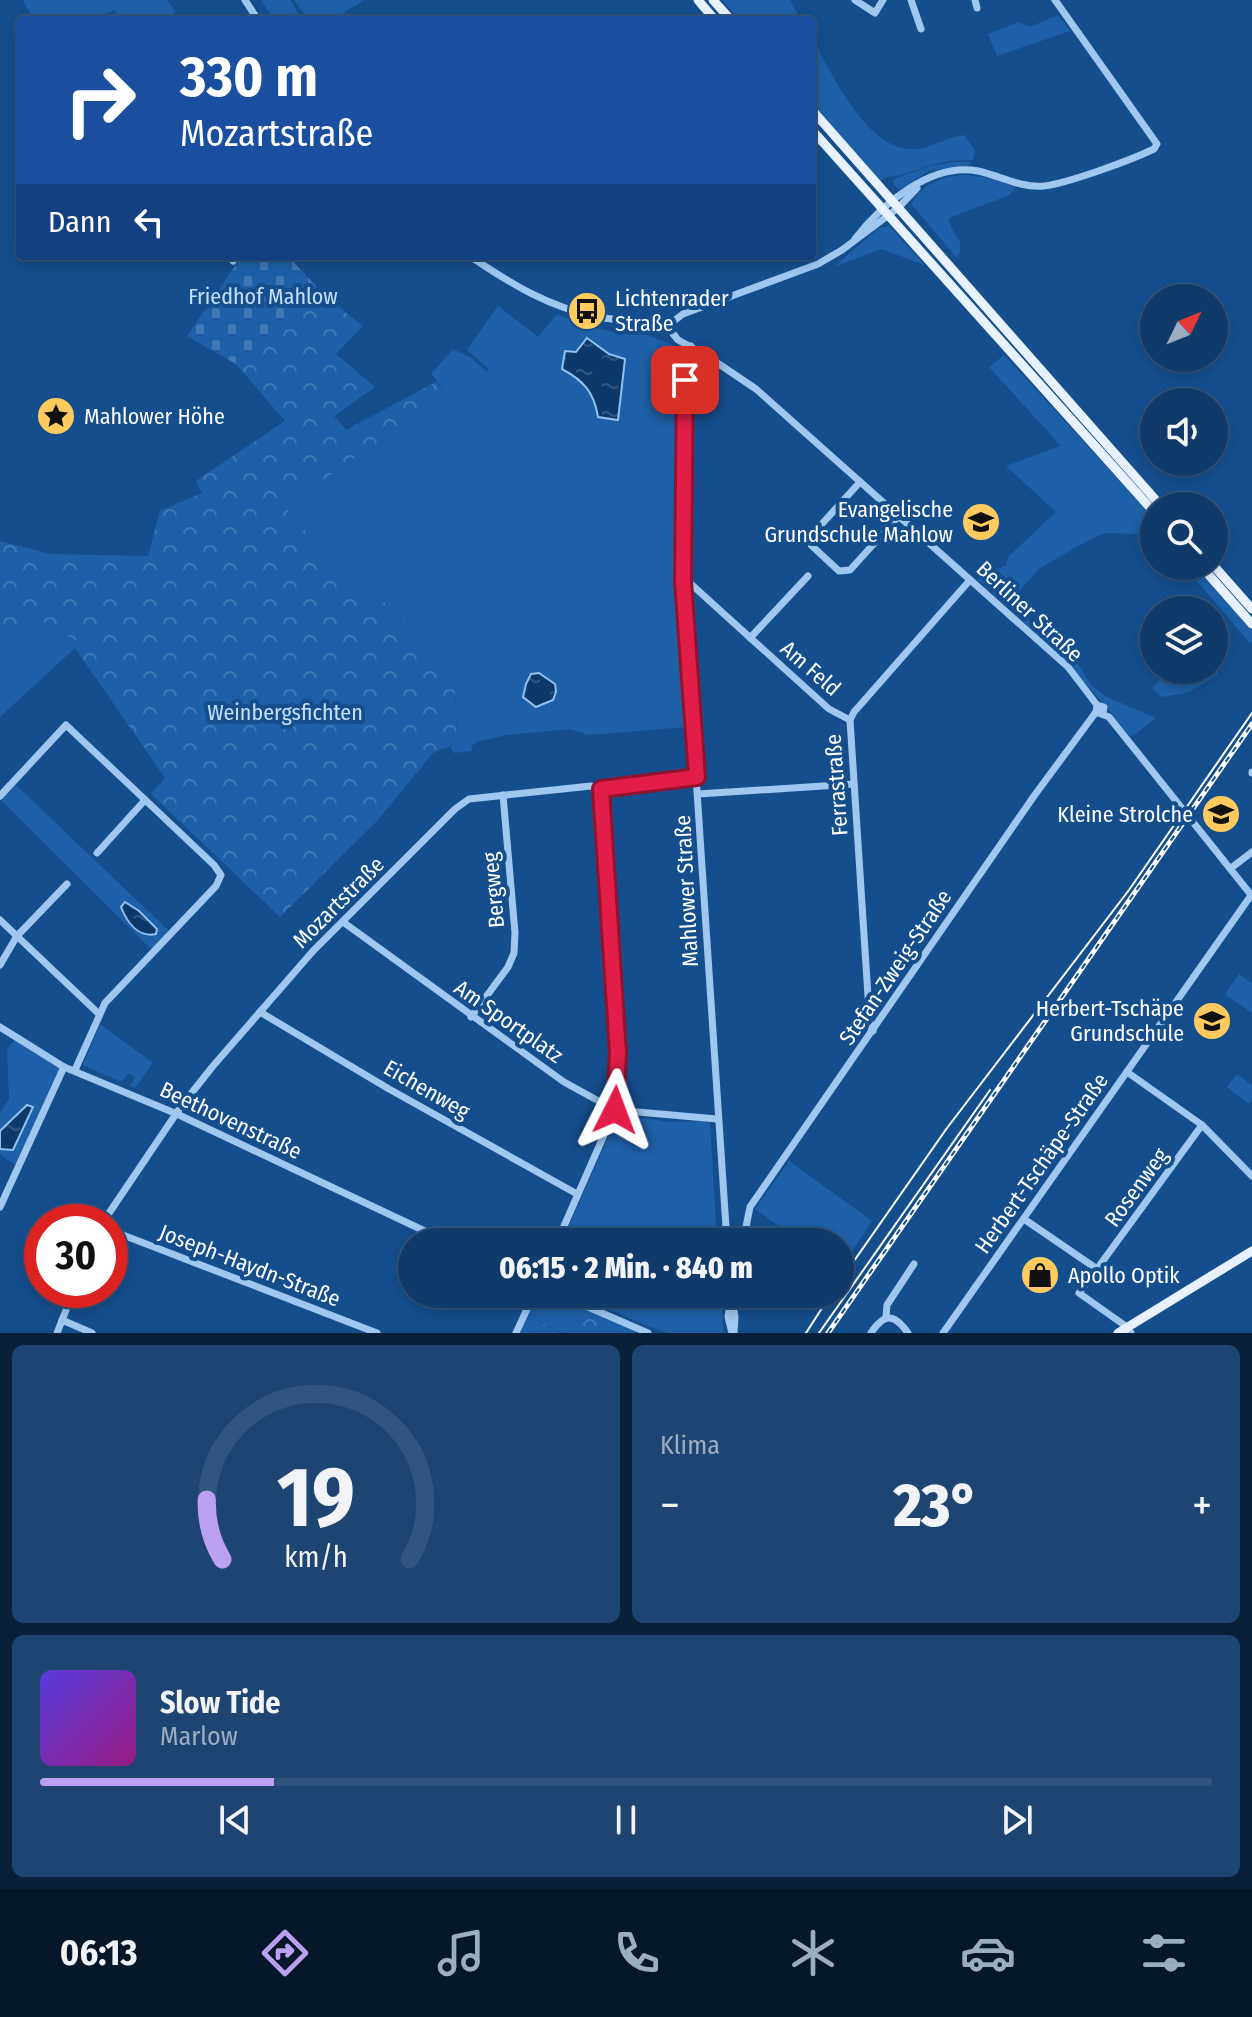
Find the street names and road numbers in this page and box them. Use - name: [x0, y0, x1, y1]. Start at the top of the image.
- street label: Berliner Straße: [971, 555, 1089, 668]
- street label: Am Feld: [775, 635, 846, 702]
- street label: Ferrastraße: [819, 733, 854, 837]
- street label: Mahlower Straße: [669, 814, 704, 968]
- street label: Bergweg: [477, 850, 510, 929]
- street label: Mozartstraße: [287, 851, 390, 954]
- street label: Stefan-Zweig-Straße: [833, 884, 957, 1050]
- street label: Am Sportplatz: [449, 974, 569, 1069]
- street label: Eichenweg: [379, 1054, 475, 1125]
- street label: Herbert-Tschäpe-Straße: [969, 1068, 1114, 1259]
- street label: Beethovenstraße: [156, 1076, 306, 1165]
- street label: Rosenweg: [1099, 1142, 1174, 1232]
- street label: Joseph-Haydn-Straße: [155, 1218, 344, 1312]

